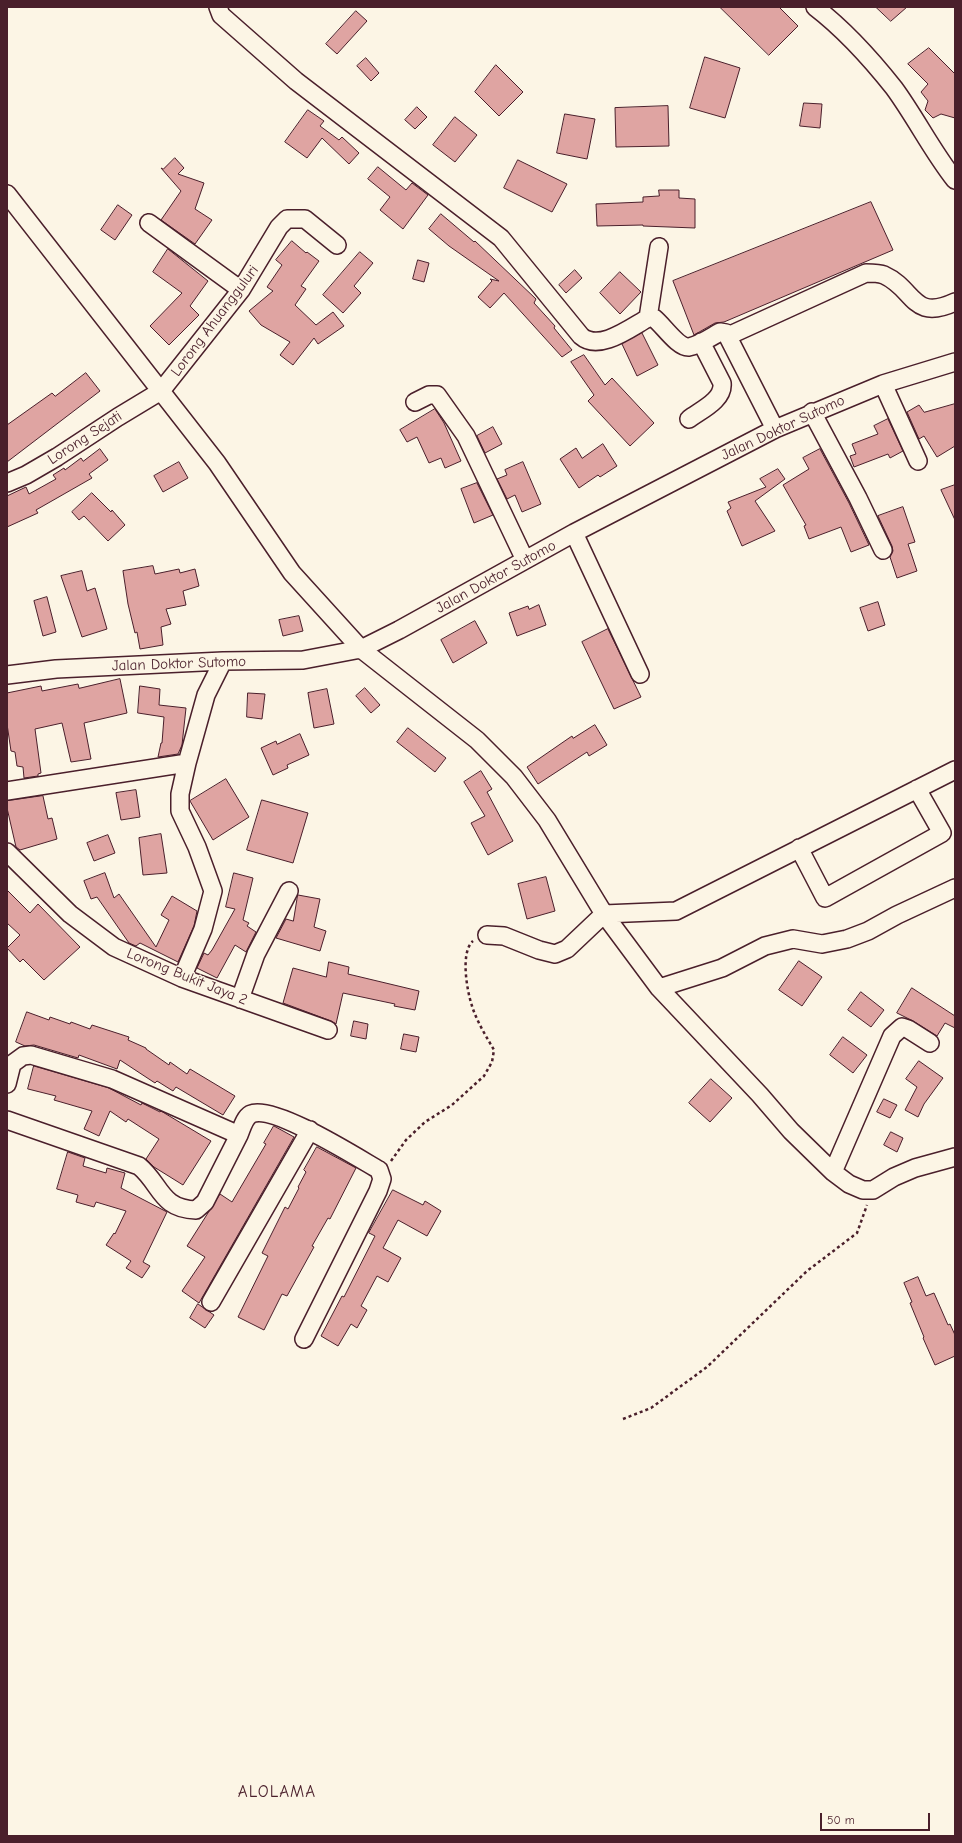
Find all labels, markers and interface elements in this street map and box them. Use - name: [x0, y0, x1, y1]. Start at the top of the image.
- street label: Lorong Ahuangguluri: [167, 262, 263, 380]
- street label: Jalan Doktor Sutomo: [718, 391, 848, 465]
- street label: Lorong Sejati: [45, 407, 125, 469]
- street label: Jalan Doktor Sutomo: [433, 537, 559, 617]
- street label: Jalan Doktor Sutomo: [112, 653, 246, 675]
- street label: Lorong Bukit Jaya 2: [124, 945, 250, 1009]
- district label: ALOLAMA: [238, 1782, 316, 1802]
- scale bar: [822, 1805, 932, 1831]
- text: 50 m: [827, 1813, 855, 1827]

